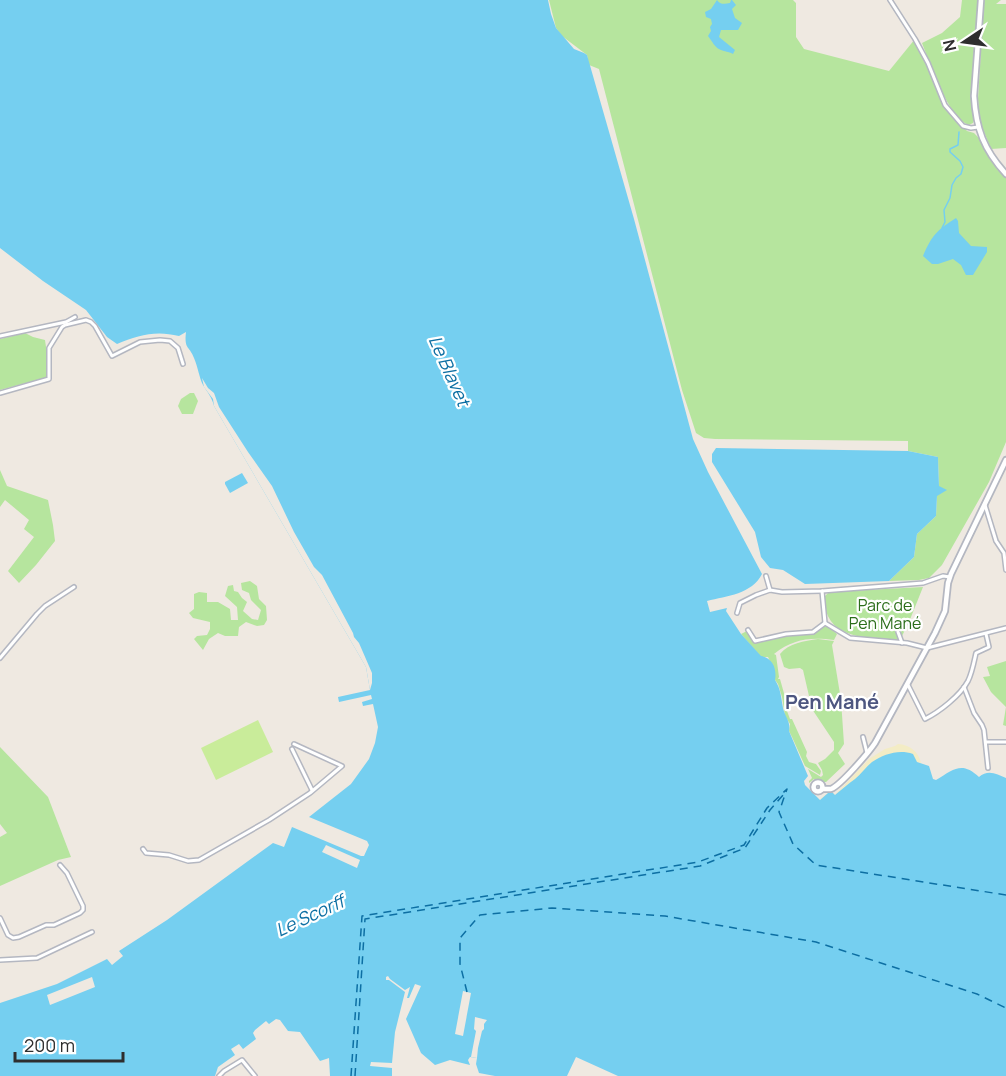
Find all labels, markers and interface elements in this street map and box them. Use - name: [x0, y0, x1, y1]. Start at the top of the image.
- north arrow: [934, 12, 994, 72]
- text: N: [937, 37, 961, 53]
- water label: Le Blavet: [424, 332, 477, 411]
- park label: Parc de Pen Mané: [849, 594, 921, 634]
- district label: Pen Mané: [785, 688, 879, 715]
- water label: Le Scorff: [271, 887, 351, 941]
- scale bar: [15, 1025, 123, 1063]
- text: 200 m: [24, 1033, 75, 1057]

